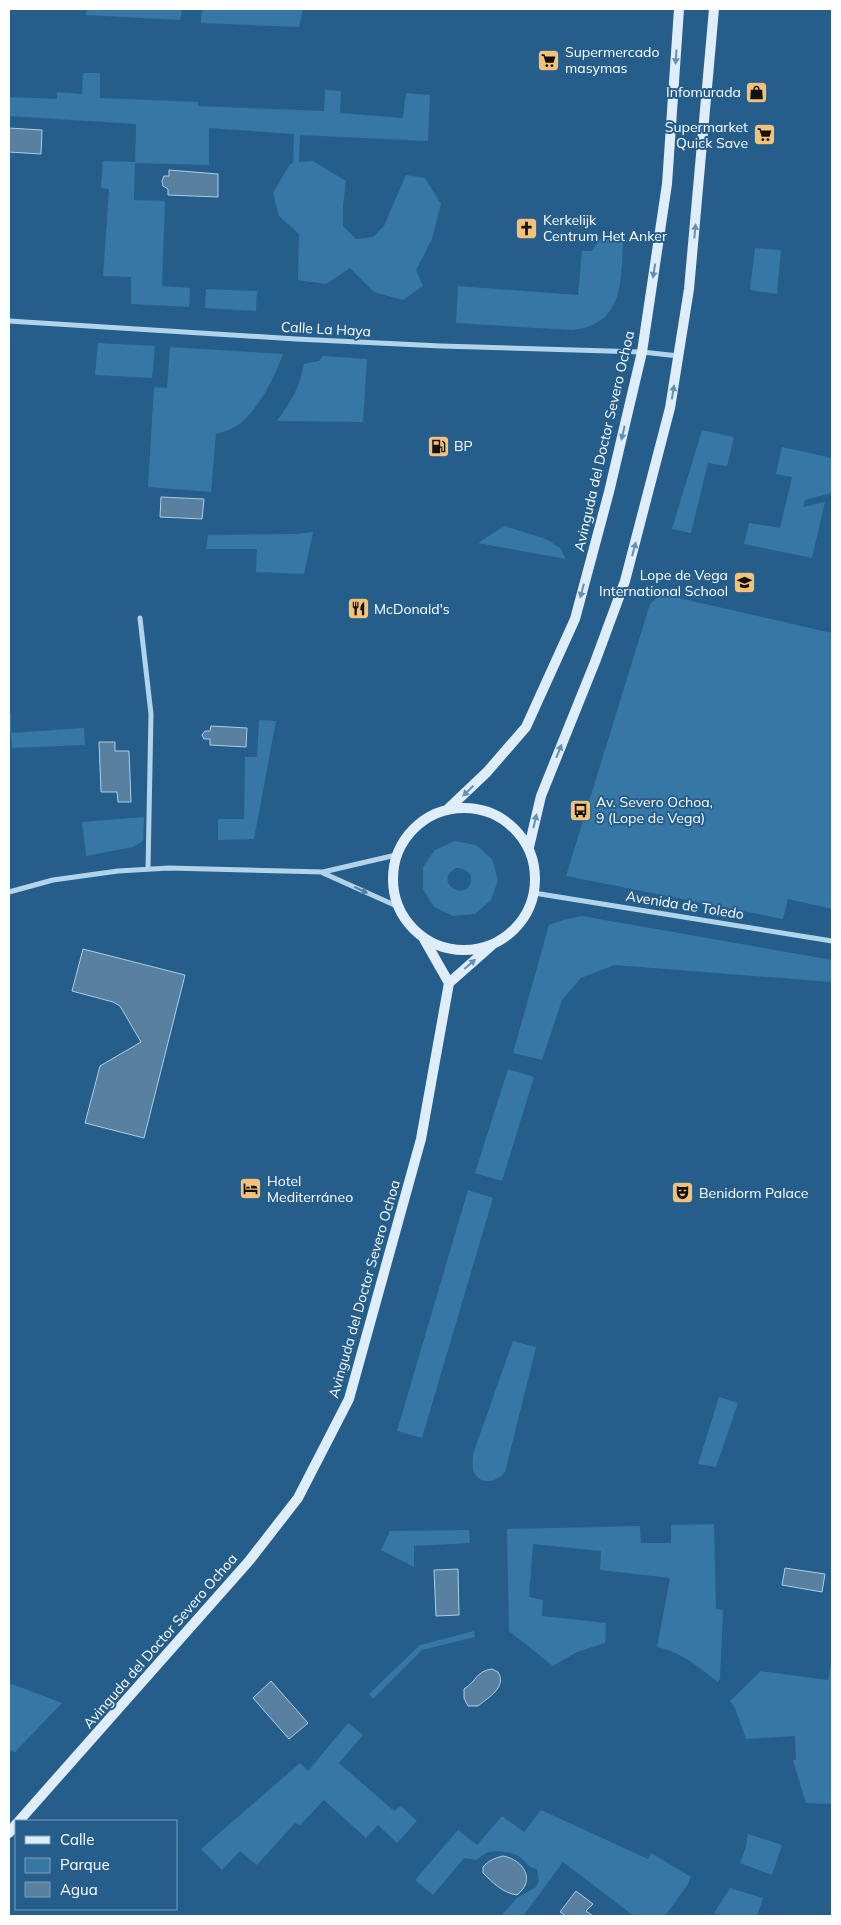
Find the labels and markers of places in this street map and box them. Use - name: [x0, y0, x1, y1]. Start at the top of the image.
- place label: Supermercado masymas: [565, 43, 659, 77]
- supermarket icon: Supermercado masymas: [537, 48, 561, 72]
- shop icon: Infomurada: [745, 80, 769, 104]
- place label: Infomurada: [666, 83, 741, 101]
- place label: Supermarket Quick Save: [665, 118, 748, 152]
- supermarket icon: Supermarket Quick Save: [752, 123, 776, 147]
- place label: Kerkelijk Centrum Het Anker: [543, 211, 668, 245]
- church icon: Kerkelijk Centrum Het Anker: [515, 216, 539, 240]
- fuel station icon: BP: [426, 434, 450, 458]
- place label: BP: [454, 437, 473, 455]
- place label: Lope de Vega International School: [599, 566, 728, 600]
- school or university icon: Lope de Vega International School: [732, 571, 756, 595]
- restaurant icon: McDonald's: [346, 597, 370, 621]
- place label: McDonald's: [374, 600, 450, 618]
- place label: Av. Severo Ochoa, 9 (Lope de Vega): [596, 793, 713, 827]
- bus stop icon: Av. Severo Ochoa, 9 (Lope de Vega): [568, 798, 592, 822]
- place label: Hotel Mediterráneo: [267, 1172, 353, 1206]
- hotel icon: Hotel Mediterráneo: [239, 1177, 263, 1201]
- theatre icon: Benidorm Palace: [671, 1181, 695, 1205]
- place label: Benidorm Palace: [699, 1184, 808, 1202]

